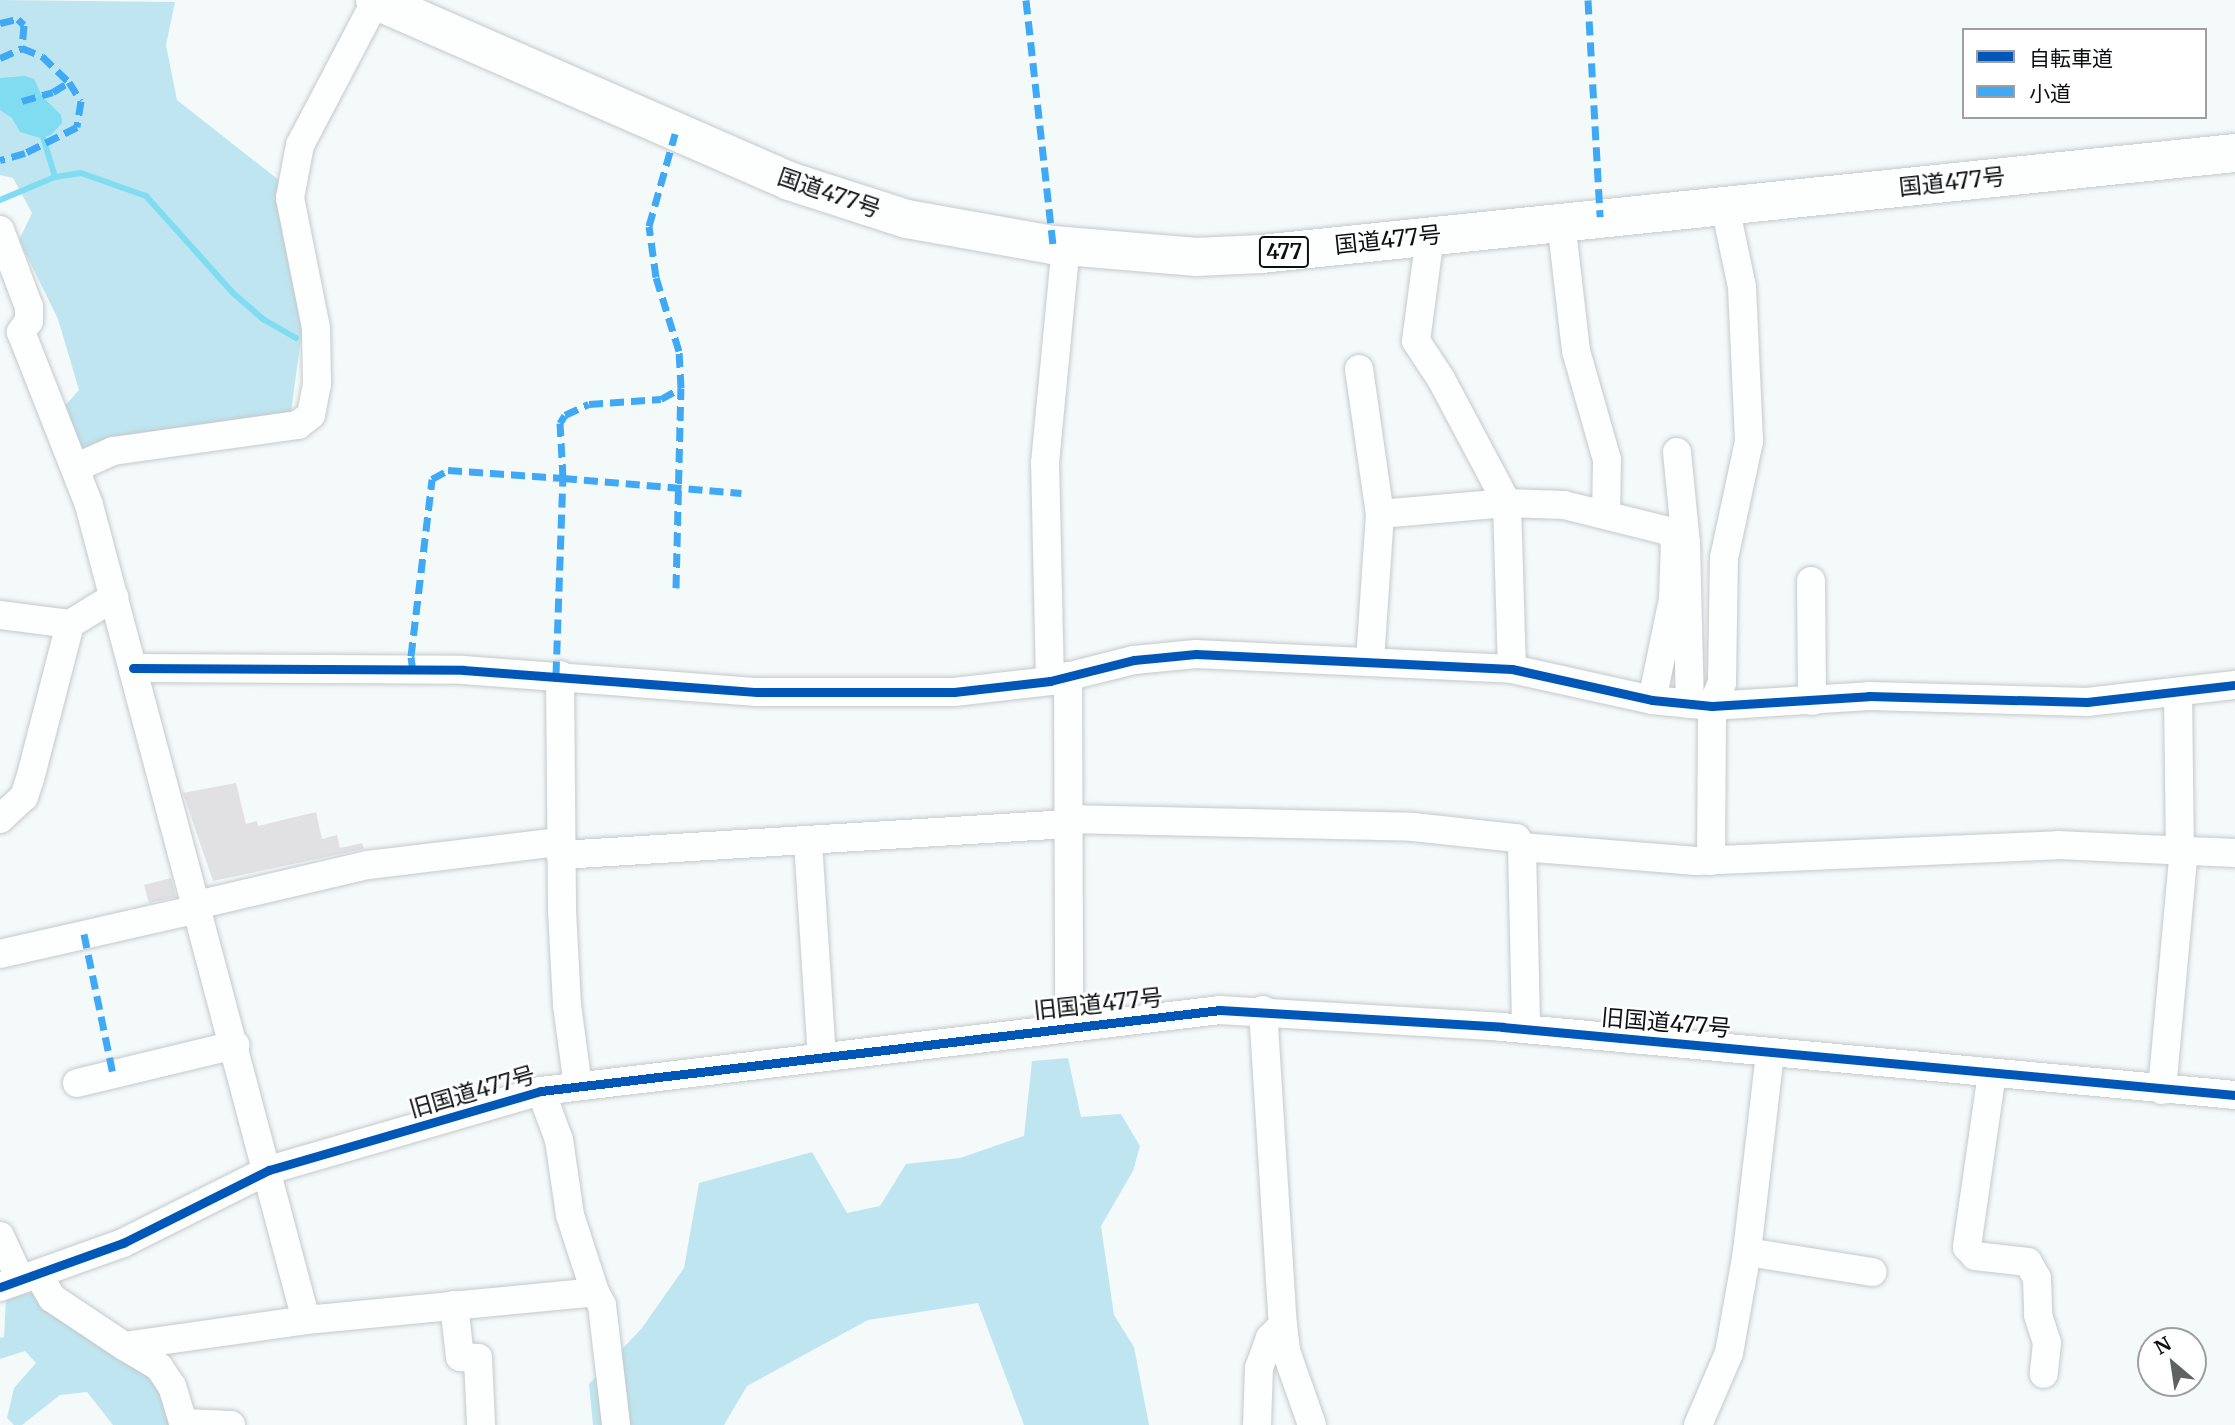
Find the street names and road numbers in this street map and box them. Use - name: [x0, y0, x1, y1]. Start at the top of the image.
- street label: 国道477号: [774, 163, 884, 223]
- street label: 国道477号: [1897, 163, 2007, 201]
- street label: 国道477号: [1333, 221, 1443, 259]
- road number: 477: [1258, 234, 1310, 270]
- street label: 旧国道477号: [1032, 983, 1164, 1025]
- street label: 旧国道477号: [1600, 1004, 1732, 1042]
- street label: 旧国道477号: [406, 1061, 538, 1123]

